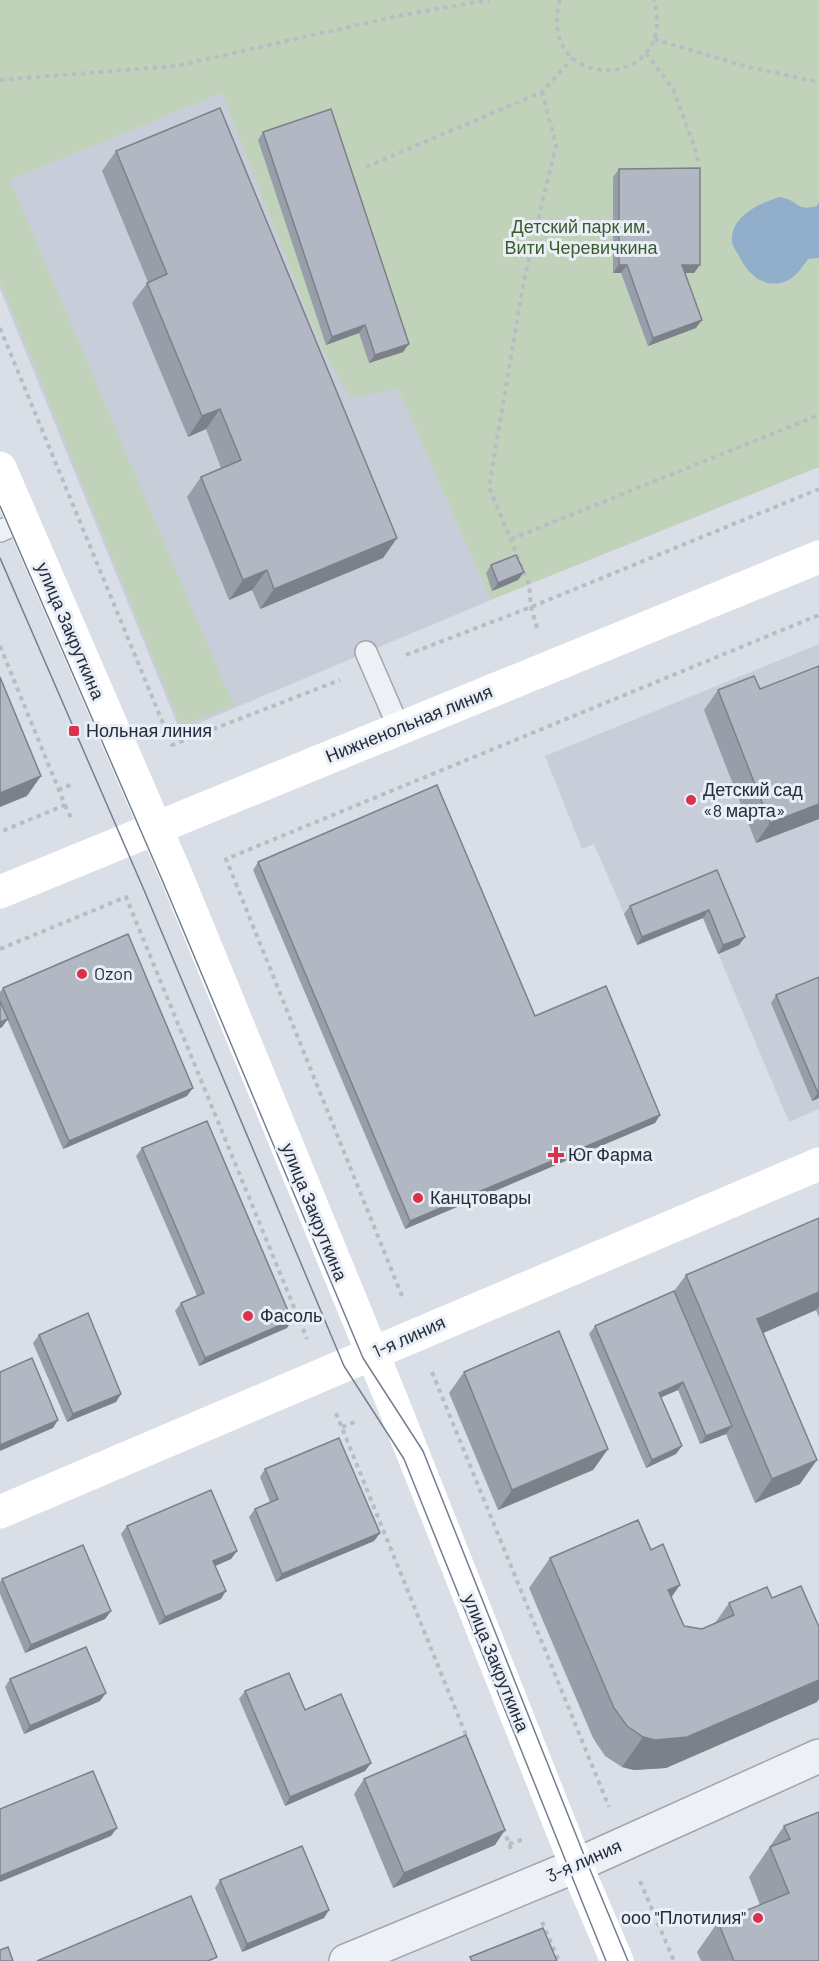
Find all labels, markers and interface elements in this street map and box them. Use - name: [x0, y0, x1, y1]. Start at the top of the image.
- park label: Детский парк им. Вити Черевичкина: [505, 215, 658, 258]
- street label: улица Закруткина: [32, 559, 110, 703]
- street label: Нижненольная линия: [322, 680, 495, 767]
- place label: Нольная линия: [86, 719, 212, 741]
- marker: Нольная линия: [67, 724, 81, 738]
- place label: Детский сад «8 марта»: [703, 778, 803, 821]
- marker: Детский сад «8 марта»: [684, 793, 698, 807]
- place label: Ozon: [94, 962, 133, 984]
- marker: Ozon: [75, 967, 89, 981]
- street label: улица Закруткина: [277, 1139, 353, 1285]
- place label: Юг Фарма: [568, 1143, 653, 1165]
- marker: Юг Фарма: [549, 1148, 563, 1162]
- place label: Канцтовары: [430, 1186, 531, 1208]
- marker: Канцтовары: [411, 1191, 425, 1205]
- place label: Фасоль: [260, 1304, 322, 1326]
- marker: Фасоль: [241, 1309, 255, 1323]
- street label: 1-я линия: [369, 1310, 448, 1362]
- street label: улица Закруткина: [459, 1590, 535, 1736]
- street label: 3-я линия: [543, 1834, 625, 1886]
- place label: ооо "Плотилия": [621, 1906, 746, 1928]
- marker: ооо "Плотилия": [751, 1911, 765, 1925]

